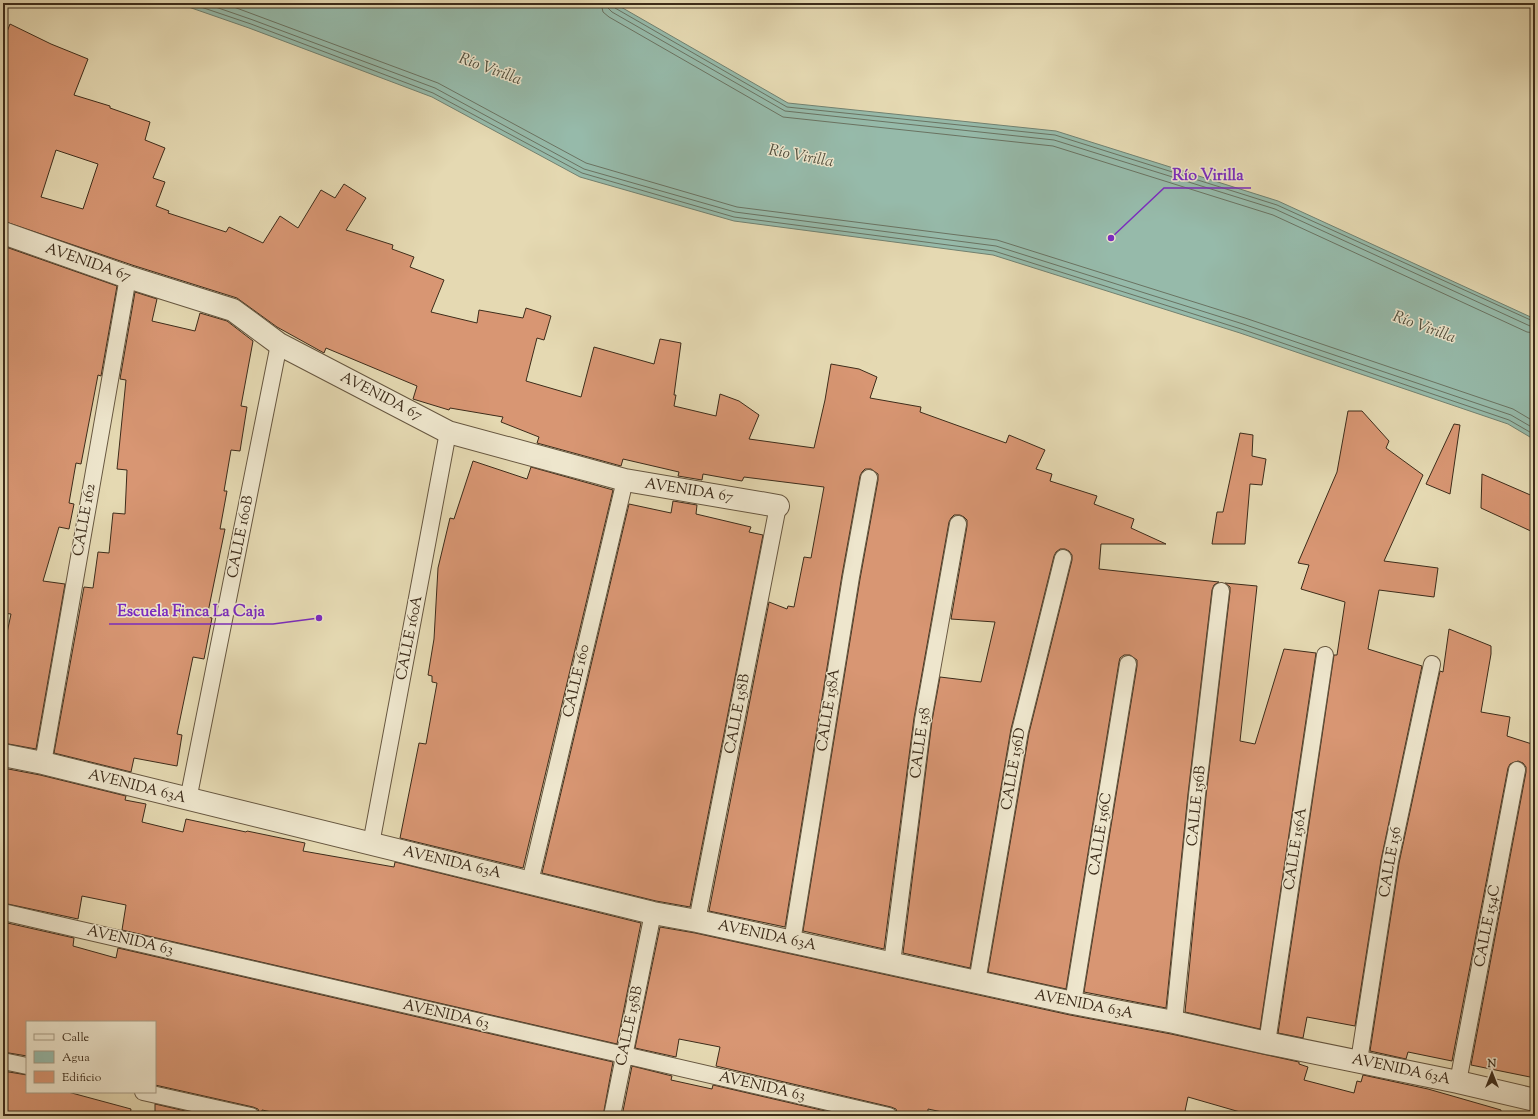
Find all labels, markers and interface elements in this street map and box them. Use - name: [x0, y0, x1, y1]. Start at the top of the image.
- water label: Río Virilla: [455, 48, 525, 92]
- water label: Río Virilla: [767, 139, 835, 175]
- callout: Río Virilla: [1164, 160, 1251, 188]
- text: Río Virilla: [1172, 165, 1244, 188]
- street label: AVENIDA 67: [42, 238, 134, 288]
- water label: Río Virilla: [1389, 306, 1459, 350]
- street label: AVENIDA 67: [336, 367, 426, 427]
- street label: AVENIDA 67: [643, 474, 735, 508]
- street label: CALLE 162: [68, 482, 102, 558]
- street label: CALLE 160B: [223, 493, 259, 580]
- street label: CALLE 160A: [391, 594, 429, 682]
- callout: Escuela Finca La Caja: [109, 596, 273, 624]
- text: Escuela Finca La Caja: [117, 601, 265, 624]
- street label: CALLE 160: [558, 642, 596, 720]
- street label: CALLE 158A: [812, 667, 846, 753]
- street label: CALLE 158B: [720, 672, 756, 756]
- street label: CALLE 158: [906, 706, 936, 780]
- street label: CALLE 156D: [996, 726, 1032, 812]
- street label: CALLE 156B: [1182, 764, 1212, 847]
- street label: AVENIDA 63A: [86, 765, 188, 809]
- street label: CALLE 156C: [1084, 791, 1118, 877]
- street label: CALLE 156A: [1279, 806, 1313, 892]
- street label: CALLE 156: [1374, 825, 1408, 899]
- street label: AVENIDA 63A: [401, 841, 503, 885]
- street label: CALLE 154C: [1470, 883, 1506, 969]
- street label: AVENIDA 63A: [716, 915, 818, 957]
- street label: AVENIDA 63: [85, 921, 175, 961]
- street label: CALLE 158B: [611, 984, 649, 1068]
- street label: AVENIDA 63A: [1033, 985, 1135, 1025]
- street label: AVENIDA 63: [401, 995, 491, 1035]
- legend: [26, 1021, 156, 1093]
- text: Calle: [62, 1029, 90, 1047]
- text: Agua: [62, 1049, 90, 1067]
- street label: AVENIDA 63A: [1350, 1049, 1452, 1091]
- north arrow: [1472, 1053, 1512, 1093]
- text: N: [1487, 1056, 1497, 1072]
- street label: AVENIDA 63: [717, 1067, 807, 1107]
- text: Edificio: [62, 1069, 102, 1087]

